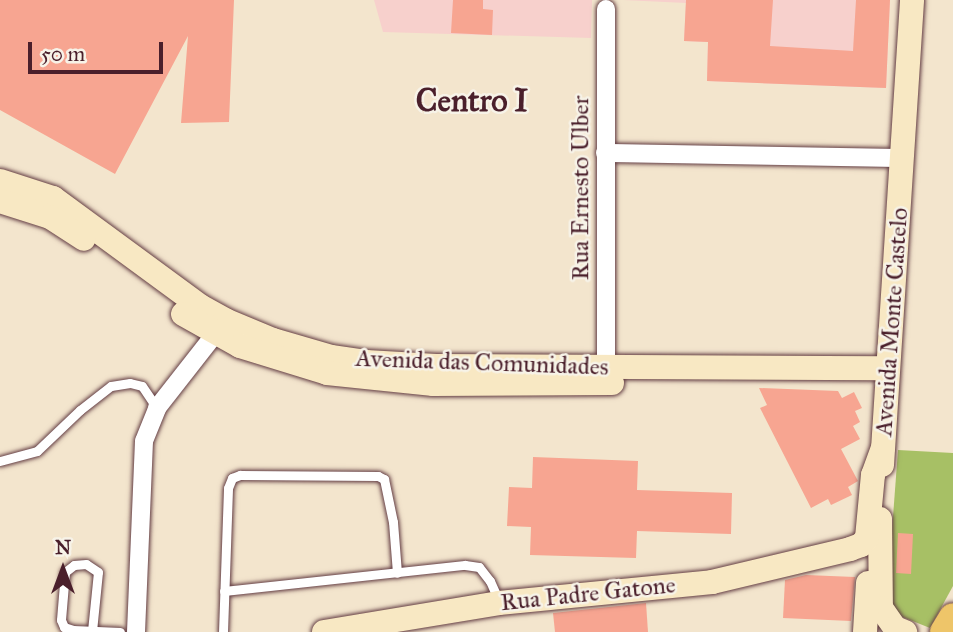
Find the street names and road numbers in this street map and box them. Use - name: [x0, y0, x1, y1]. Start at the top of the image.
- street label: Rua Ernesto Ulber: [567, 96, 595, 280]
- street label: Avenida Monte Castelo: [870, 207, 914, 437]
- street label: Avenida das Comunidades: [355, 344, 609, 382]
- street label: Rua Padre Gatone: [499, 570, 677, 618]

